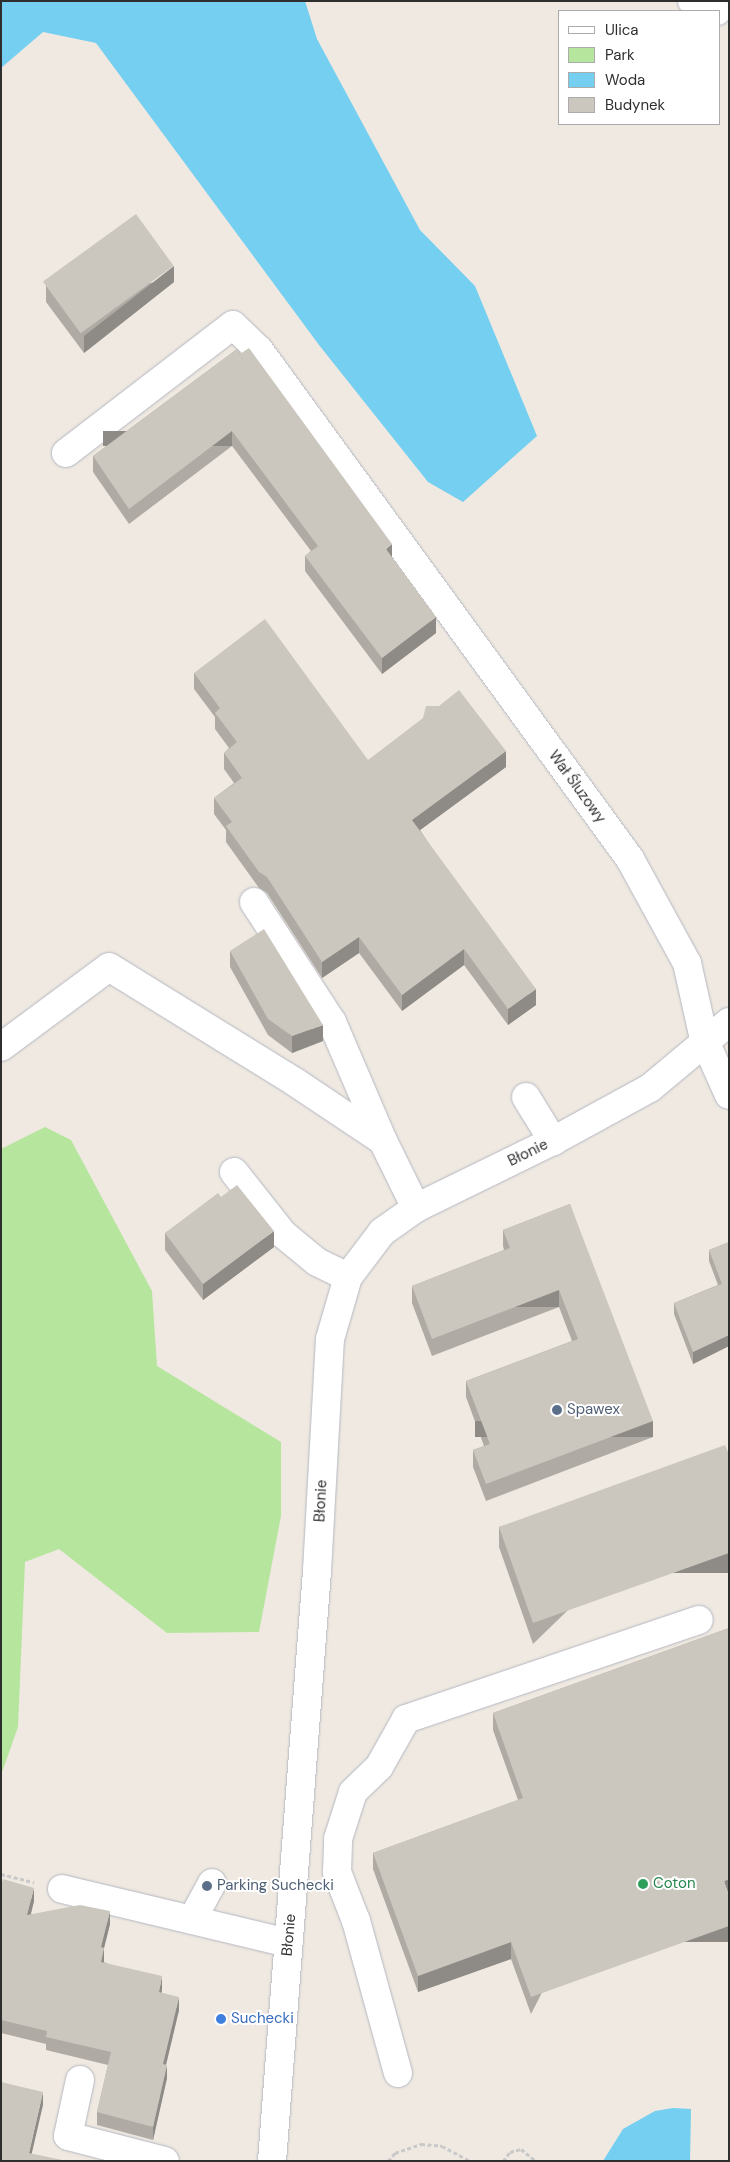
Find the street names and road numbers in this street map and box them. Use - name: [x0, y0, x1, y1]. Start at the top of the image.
- street label: Wał Śluzowy: [545, 747, 609, 827]
- street label: Błonie: [505, 1136, 551, 1170]
- street label: Błonie: [311, 1479, 331, 1523]
- street label: Błonie: [278, 1913, 300, 1957]

